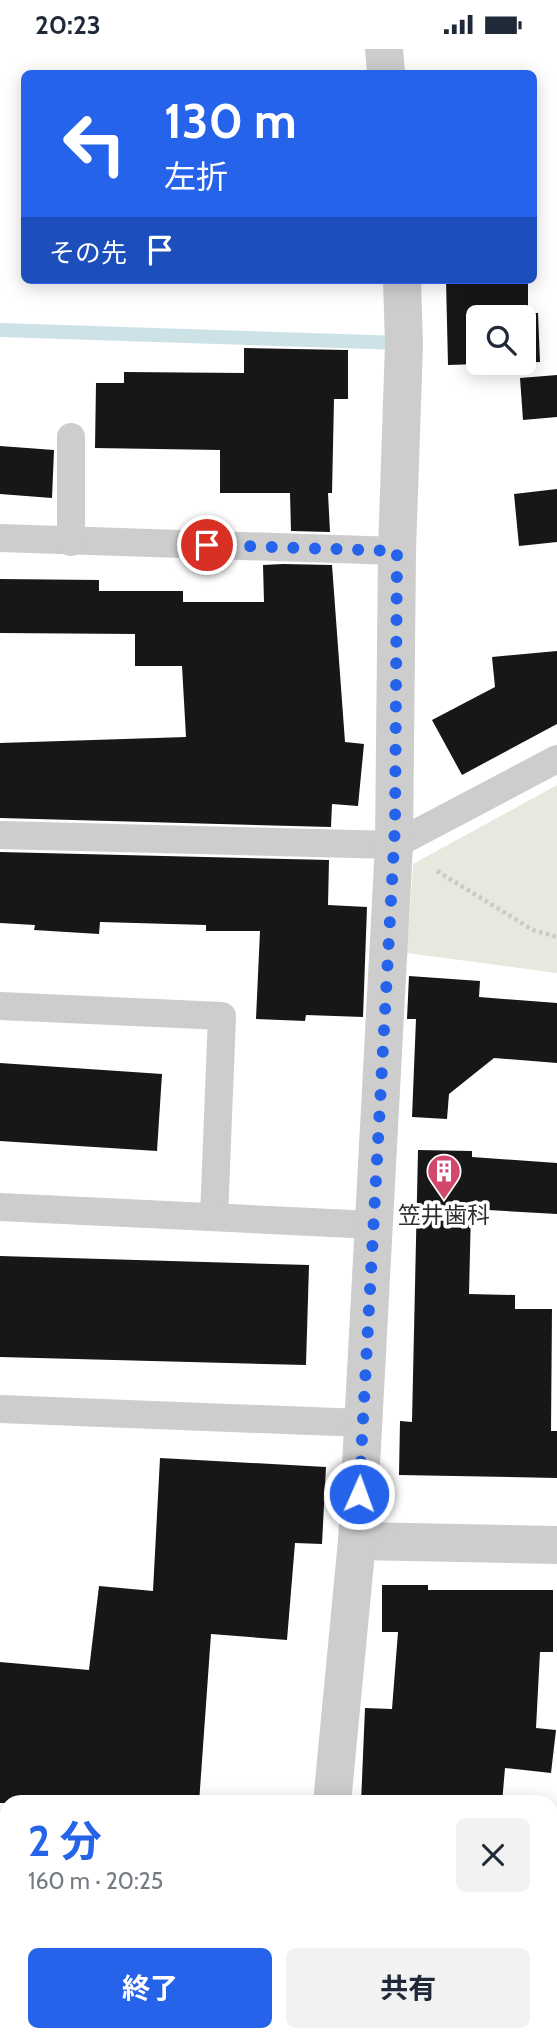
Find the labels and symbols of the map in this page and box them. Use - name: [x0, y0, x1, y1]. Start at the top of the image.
- pin: [177, 515, 237, 575]
- building icon: 笠井歯科: [425, 1152, 463, 1201]
- place label: 笠井歯科: [398, 1201, 490, 1229]
- position arrow: [322, 1457, 396, 1531]

